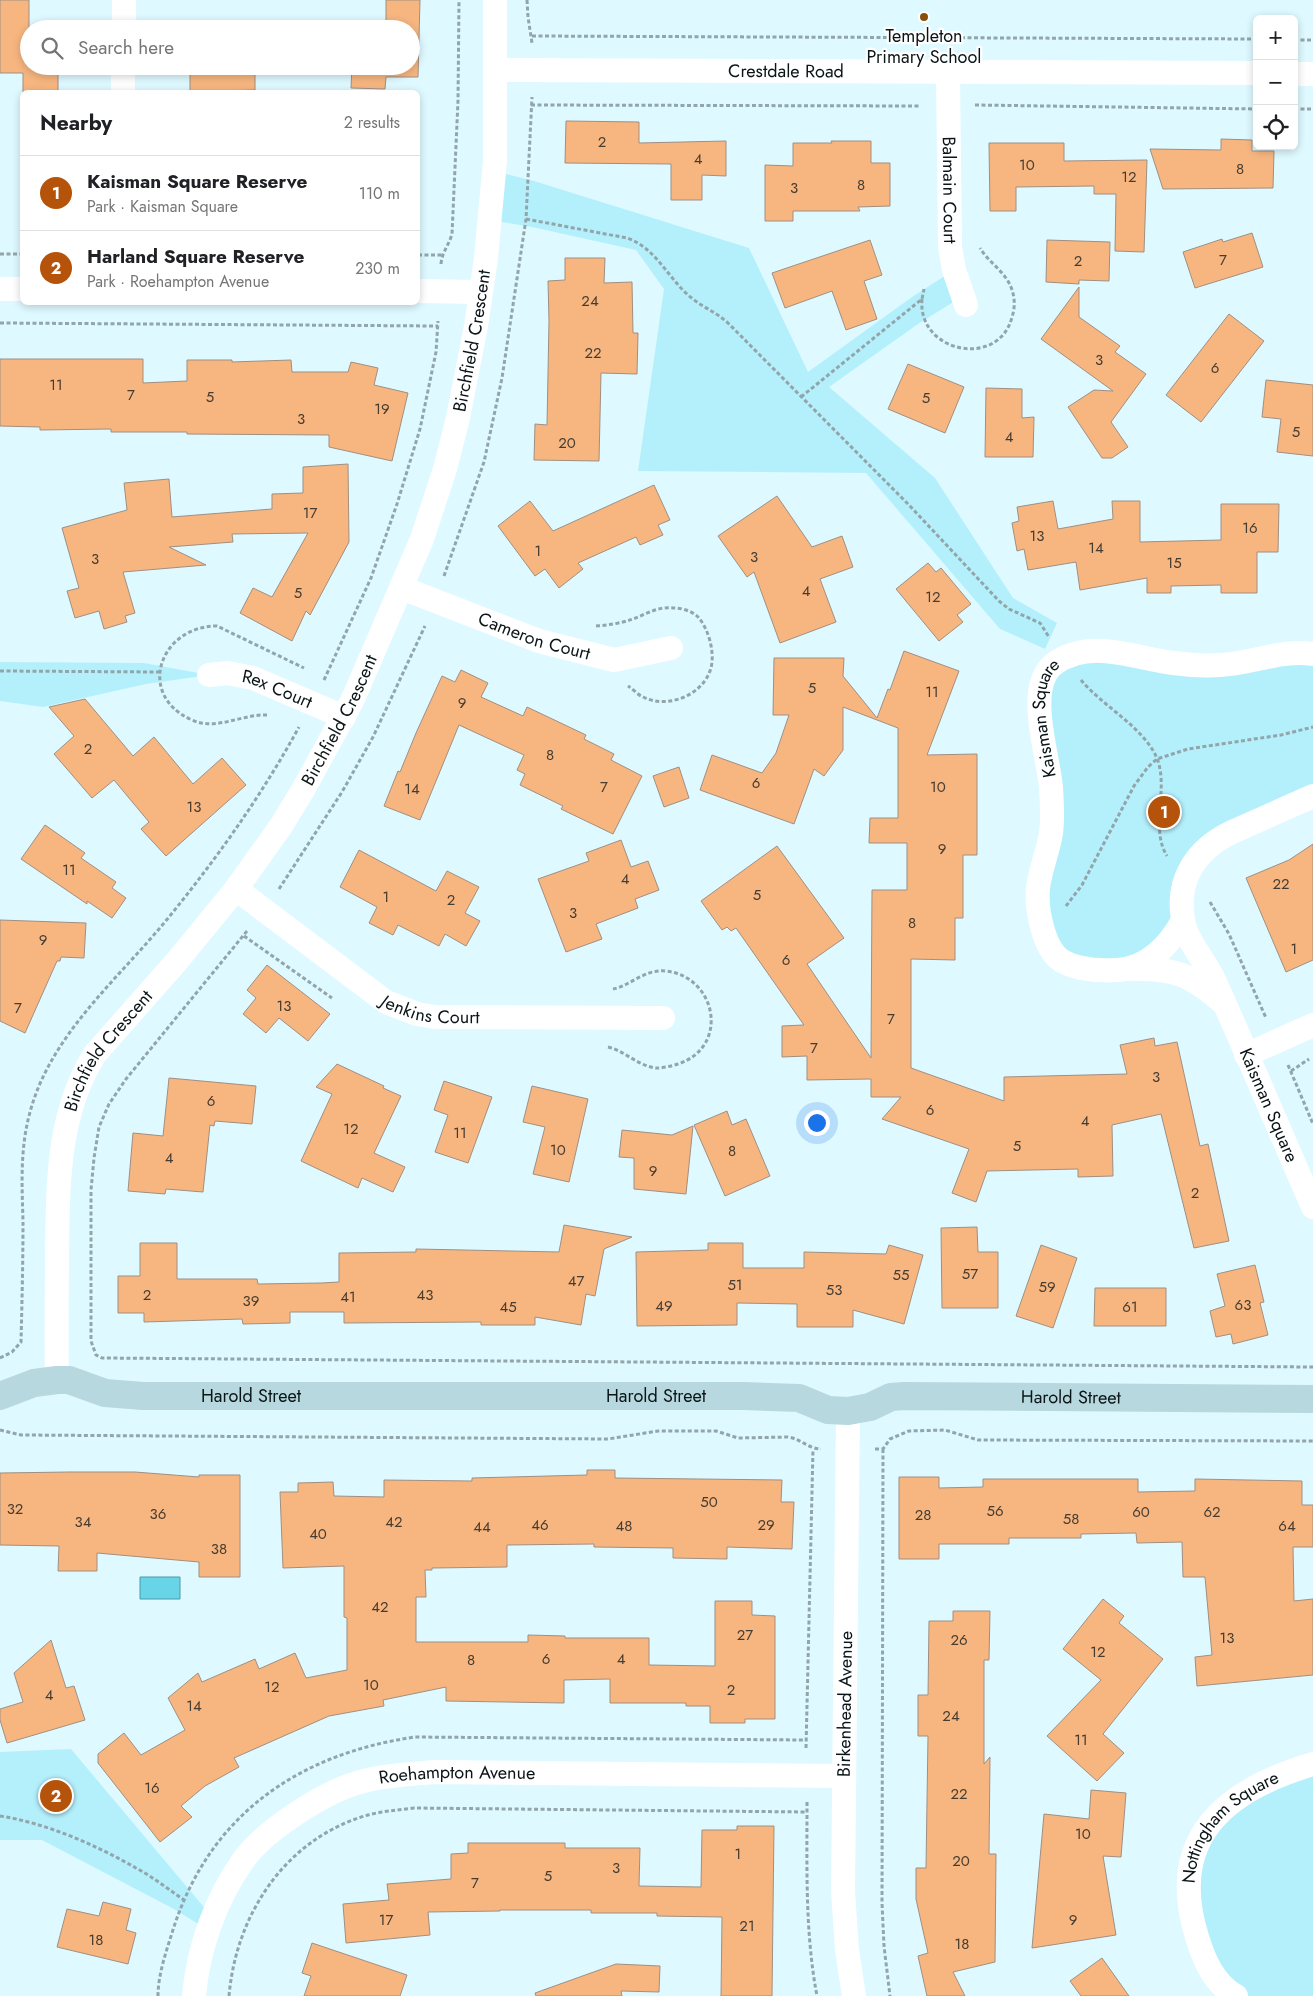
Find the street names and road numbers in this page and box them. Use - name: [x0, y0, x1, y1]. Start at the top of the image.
- street label: Crestdale Road: [728, 58, 844, 84]
- street label: Balmain Court: [936, 136, 963, 244]
- street label: Birchfield Crescent: [446, 267, 497, 414]
- street label: Cameron Court: [474, 606, 594, 667]
- street label: Birchfield Crescent: [295, 650, 384, 790]
- street label: Kaisman Square: [1026, 652, 1065, 780]
- street label: Rex Court: [240, 663, 317, 715]
- street label: Birchfield Crescent: [58, 984, 159, 1115]
- street label: Jenkins Court: [374, 988, 480, 1030]
- street label: Kaisman Square: [1233, 1044, 1305, 1166]
- street label: Harold Street: [201, 1383, 302, 1409]
- street label: Harold Street: [606, 1383, 707, 1409]
- street label: Harold Street: [1021, 1384, 1122, 1411]
- street label: Birkenhead Avenue: [831, 1631, 859, 1777]
- street label: Roehampton Avenue: [377, 1759, 535, 1791]
- street label: Nottingham Square: [1176, 1764, 1283, 1884]

